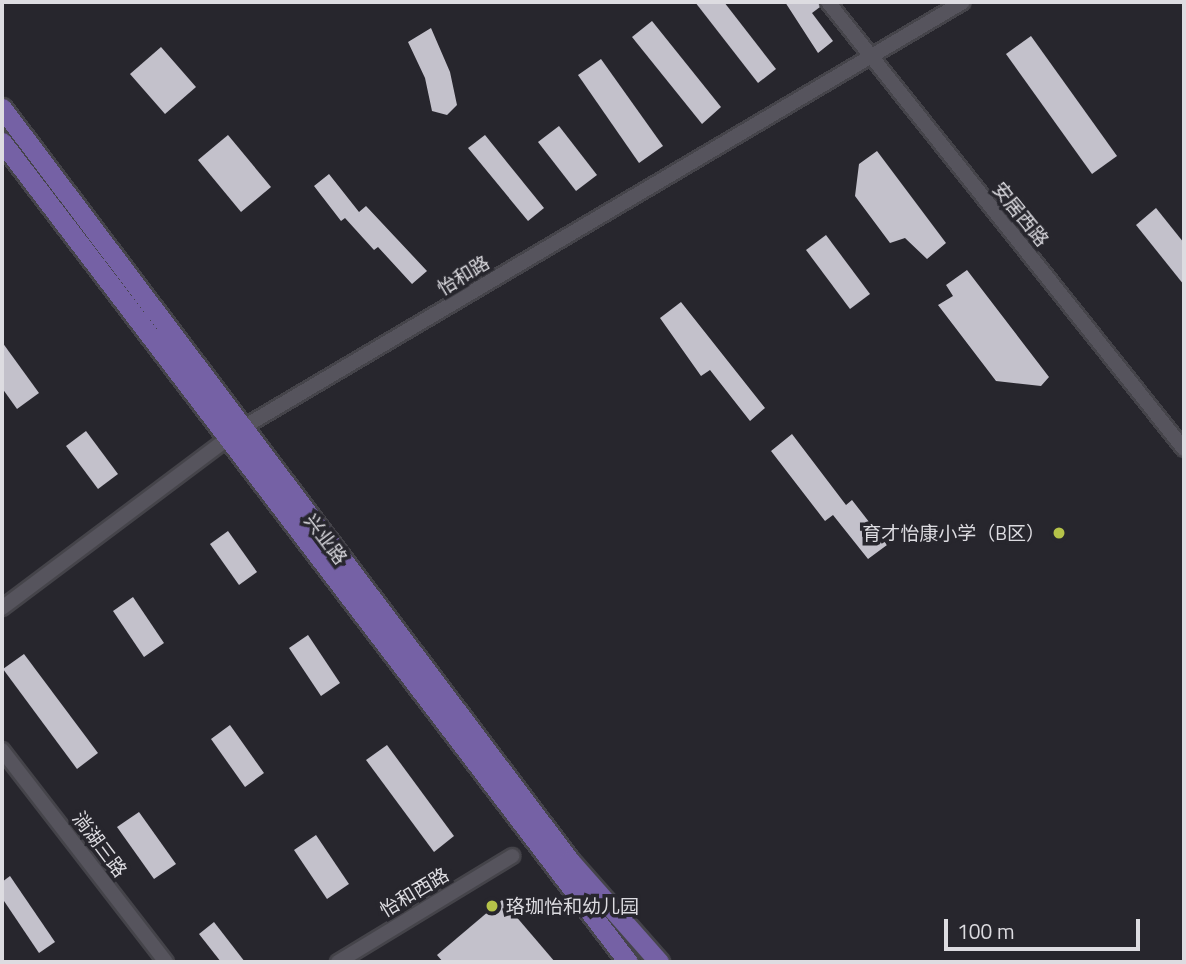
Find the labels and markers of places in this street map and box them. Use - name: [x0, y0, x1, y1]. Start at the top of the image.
- place label: 育才怡康小学（B区）: [862, 522, 1045, 544]
- marker: 育才怡康小学（B区）: [1051, 525, 1067, 541]
- place label: 珞珈怡和幼儿园: [506, 895, 639, 917]
- marker: 珞珈怡和幼儿园: [484, 898, 500, 914]

